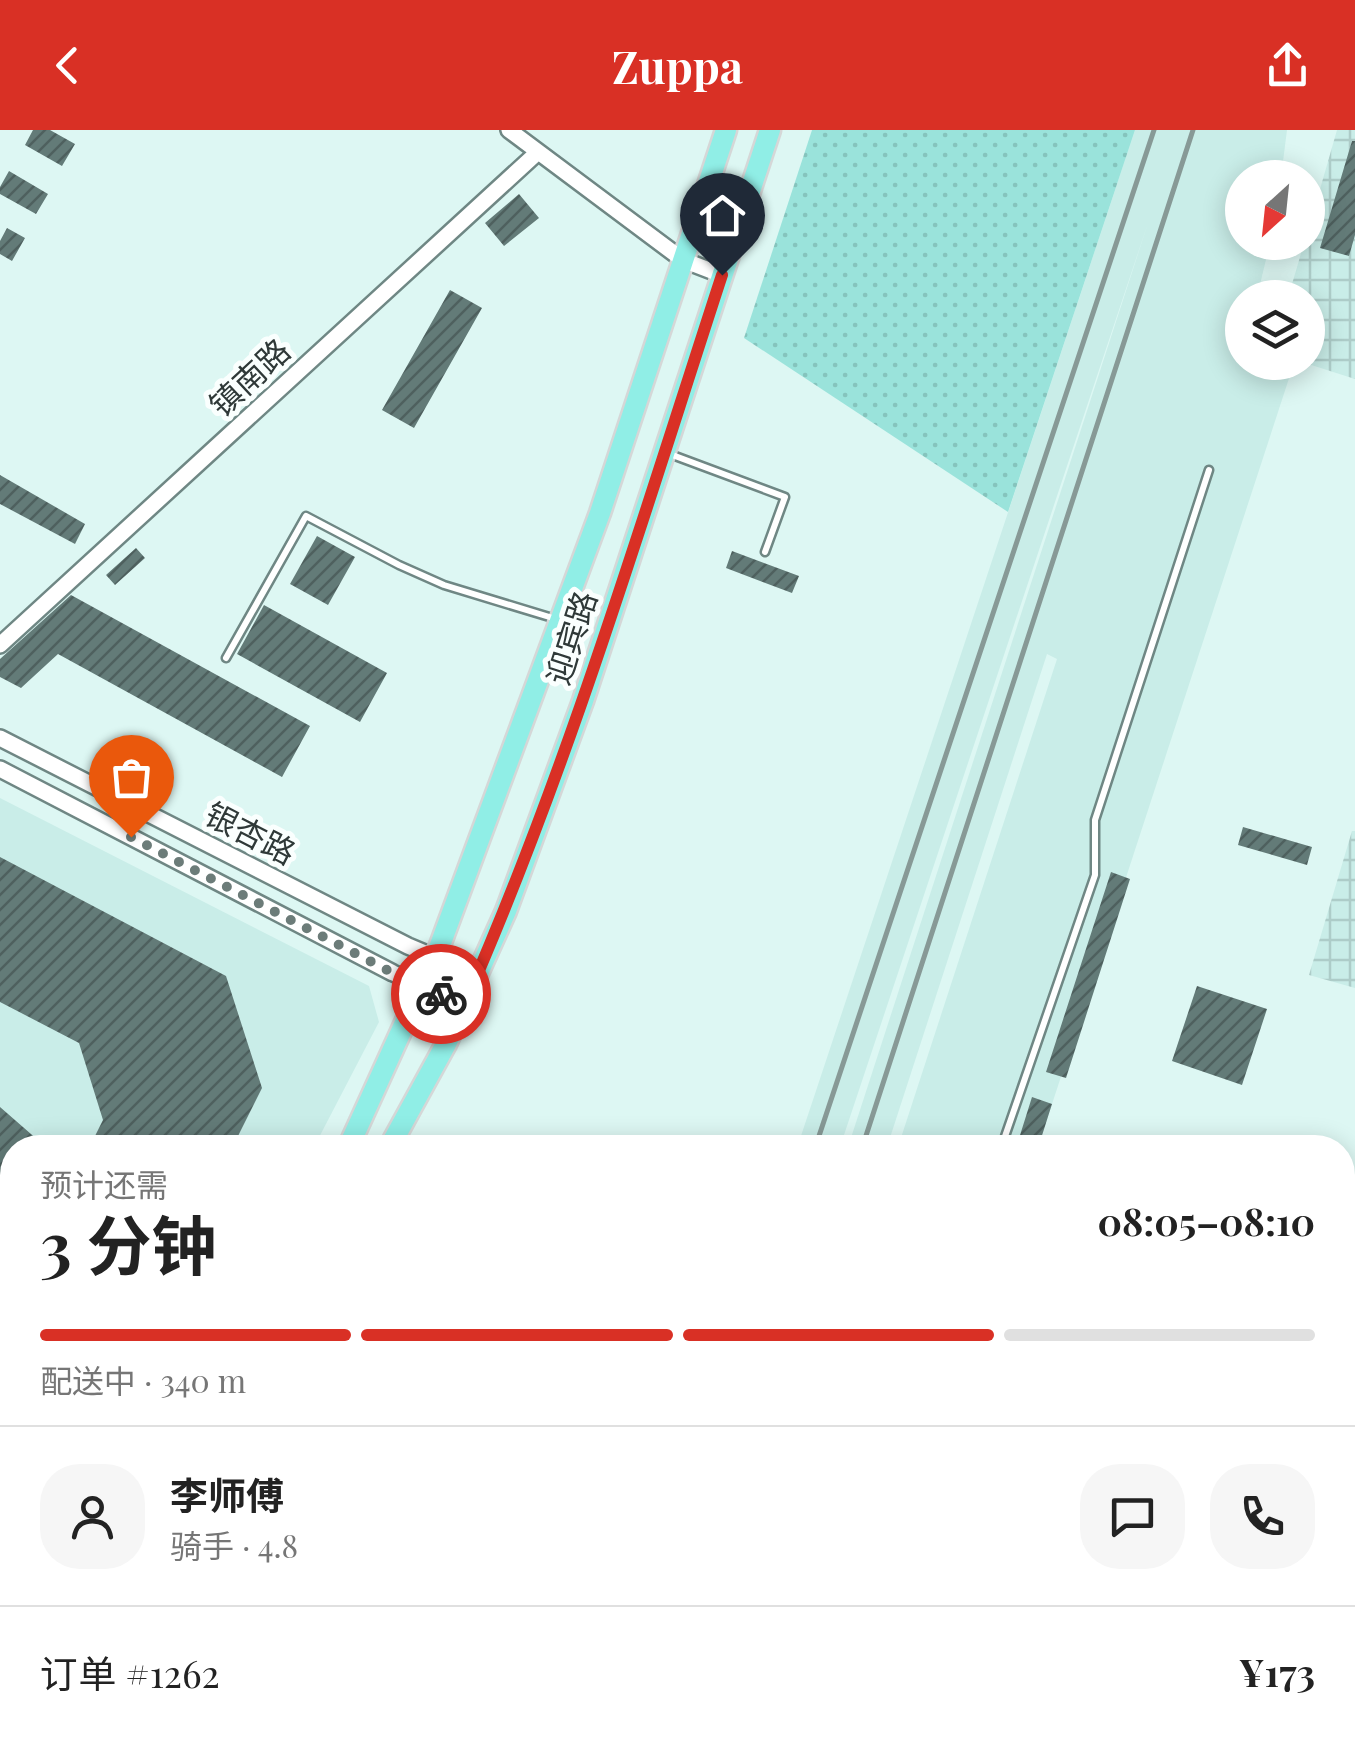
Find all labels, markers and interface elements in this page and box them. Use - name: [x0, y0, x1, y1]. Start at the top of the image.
- text: Zuppa: [612, 35, 743, 95]
- icon: back: [40, 38, 95, 93]
- icon: share: [1260, 38, 1315, 93]
- north arrow: [1225, 160, 1325, 260]
- map controls: [1225, 160, 1325, 380]
- pin: [680, 173, 765, 276]
- icon: home: [695, 188, 750, 243]
- button: layers: [1225, 280, 1325, 380]
- street label: 镇南路: [199, 328, 298, 425]
- street label: 迎宾路: [534, 585, 605, 690]
- pin: [89, 735, 174, 838]
- icon: bag: [104, 750, 159, 805]
- street label: 银杏路: [199, 791, 304, 873]
- courier: [391, 944, 491, 1044]
- icon: bike: [414, 967, 469, 1022]
- text: 预计还需: [40, 1162, 168, 1205]
- text: 08:05–08:10: [1097, 1195, 1315, 1246]
- text: 3 分钟: [40, 1200, 216, 1286]
- text: 配送中 · 340 m: [40, 1358, 246, 1401]
- button: person: [40, 1464, 145, 1569]
- button: chat: [1080, 1464, 1185, 1569]
- button: phone: [1210, 1464, 1315, 1569]
- text: 李师傅: [170, 1469, 284, 1520]
- text: 骑手 · 4.8: [170, 1523, 298, 1566]
- text: ¥173: [1239, 1646, 1315, 1697]
- text: 订单 #1262: [40, 1647, 220, 1698]

